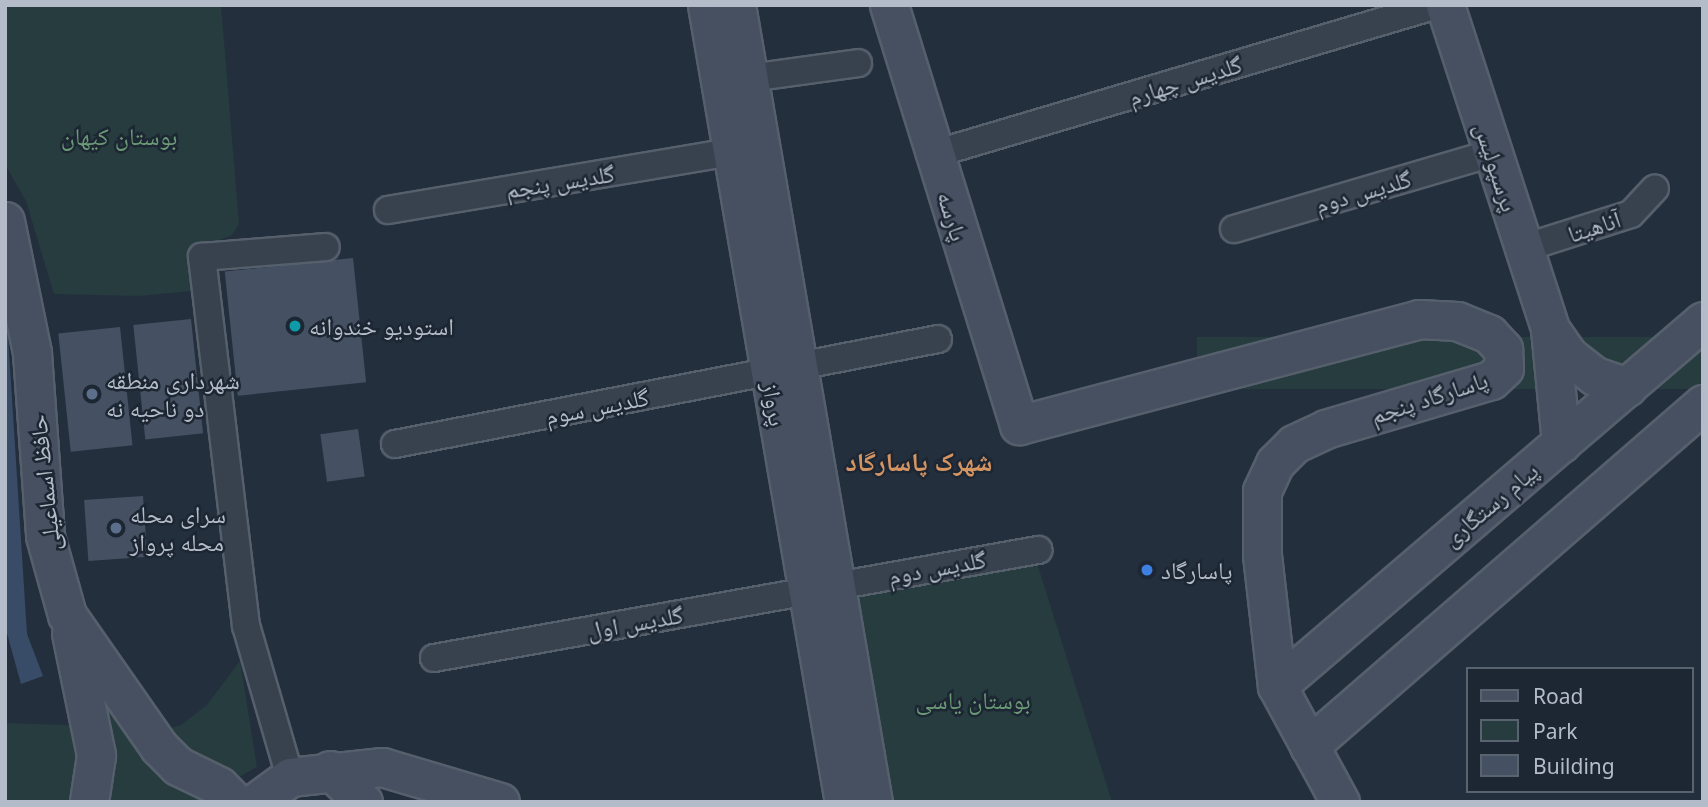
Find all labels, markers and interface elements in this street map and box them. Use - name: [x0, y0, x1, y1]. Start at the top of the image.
- street label: گلدیس چهارم: [1125, 49, 1245, 111]
- street label: پرسپولیس: [1469, 119, 1525, 215]
- park label: بوستان کیهان: [61, 122, 177, 150]
- street label: گلدیس پنجم: [503, 158, 617, 204]
- street label: گلدیس دوم: [1311, 164, 1415, 218]
- street label: پارسه: [932, 188, 974, 244]
- street label: آناهیتا: [1564, 204, 1624, 248]
- place label: استودیو خندوانه: [309, 312, 454, 340]
- marker: استودیو خندوانه: [287, 318, 303, 334]
- street label: پاسارگاد پنجم: [1367, 365, 1491, 429]
- place label: شهرداری منطقه دو ناحیه نه: [106, 366, 240, 422]
- street label: پرواز: [757, 380, 793, 428]
- street label: گلدیس سوم: [543, 382, 651, 430]
- marker: شهرداری منطقه دو ناحیه نه: [84, 386, 100, 402]
- street label: حافظ اسماعیلی: [23, 413, 65, 553]
- district label: شهرک پاسارگاد: [845, 446, 993, 478]
- street label: پیام رستگاری: [1436, 456, 1544, 552]
- place label: سرای محله محله پرواز: [130, 500, 226, 556]
- marker: سرای محله محله پرواز: [108, 520, 124, 536]
- street label: گلدیس دوم: [886, 544, 988, 590]
- place label: پاسارگاد: [1161, 556, 1232, 584]
- marker: پاسارگاد: [1139, 562, 1155, 578]
- street label: گلدیس اول: [585, 599, 685, 645]
- legend: [1466, 667, 1694, 793]
- text: Road: [1533, 682, 1583, 710]
- park label: بوستان یاسی: [915, 686, 1031, 714]
- text: Park: [1533, 717, 1577, 745]
- text: Building: [1533, 752, 1615, 780]

